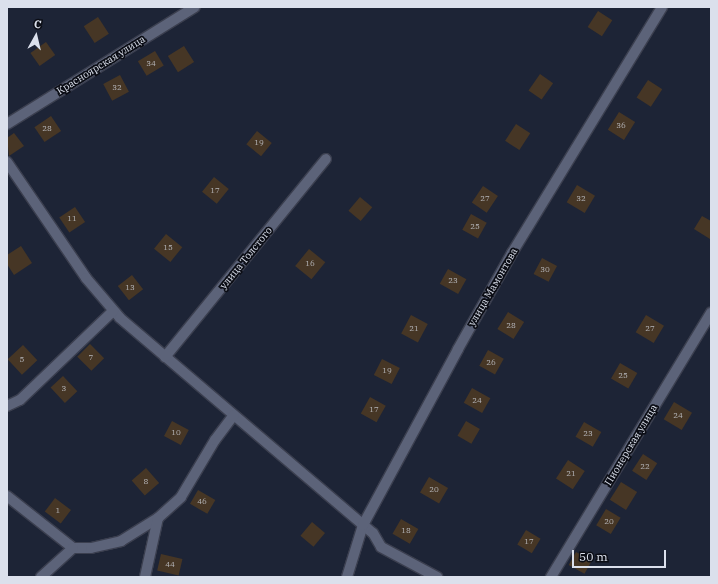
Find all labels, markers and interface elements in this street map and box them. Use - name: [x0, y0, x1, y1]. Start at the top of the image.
- north arrow: [16, 16, 56, 56]
- text: С: [33, 17, 42, 32]
- street label: Красноярская улица: [55, 33, 147, 97]
- house number: 34: [146, 59, 156, 69]
- house number: 32: [112, 83, 122, 93]
- house number: 36: [616, 121, 626, 131]
- house number: 28: [42, 124, 52, 134]
- house number: 19: [254, 138, 264, 148]
- house number: 17: [210, 186, 220, 196]
- house number: 27: [480, 194, 490, 204]
- house number: 32: [576, 194, 586, 204]
- house number: 11: [67, 214, 77, 224]
- house number: 25: [470, 222, 480, 232]
- street label: улица Толстого: [217, 225, 275, 291]
- house number: 15: [163, 243, 173, 253]
- street label: улица Мамонтова: [466, 246, 520, 328]
- house number: 16: [305, 259, 315, 269]
- house number: 30: [540, 265, 550, 275]
- house number: 23: [448, 276, 458, 286]
- house number: 13: [125, 283, 135, 293]
- house number: 28: [506, 321, 516, 331]
- house number: 21: [409, 324, 419, 334]
- house number: 27: [645, 324, 655, 334]
- house number: 7: [89, 353, 93, 363]
- house number: 5: [20, 355, 24, 365]
- house number: 26: [486, 358, 496, 368]
- house number: 19: [382, 366, 392, 376]
- house number: 25: [618, 371, 628, 381]
- house number: 3: [62, 384, 66, 394]
- house number: 24: [472, 396, 482, 406]
- street label: Пионерская улица: [602, 402, 660, 488]
- house number: 17: [369, 405, 379, 415]
- house number: 24: [673, 411, 683, 421]
- house number: 10: [171, 428, 181, 438]
- house number: 23: [583, 429, 593, 439]
- house number: 22: [640, 462, 650, 472]
- house number: 21: [566, 469, 576, 479]
- house number: 8: [144, 477, 148, 487]
- house number: 20: [429, 485, 439, 495]
- house number: 46: [197, 497, 207, 507]
- house number: 1: [56, 506, 60, 516]
- house number: 20: [604, 517, 614, 527]
- house number: 18: [401, 526, 411, 536]
- house number: 17: [524, 537, 534, 547]
- scale bar: [574, 542, 668, 568]
- text: 50 m: [579, 549, 608, 564]
- house number: 44: [165, 560, 175, 570]

